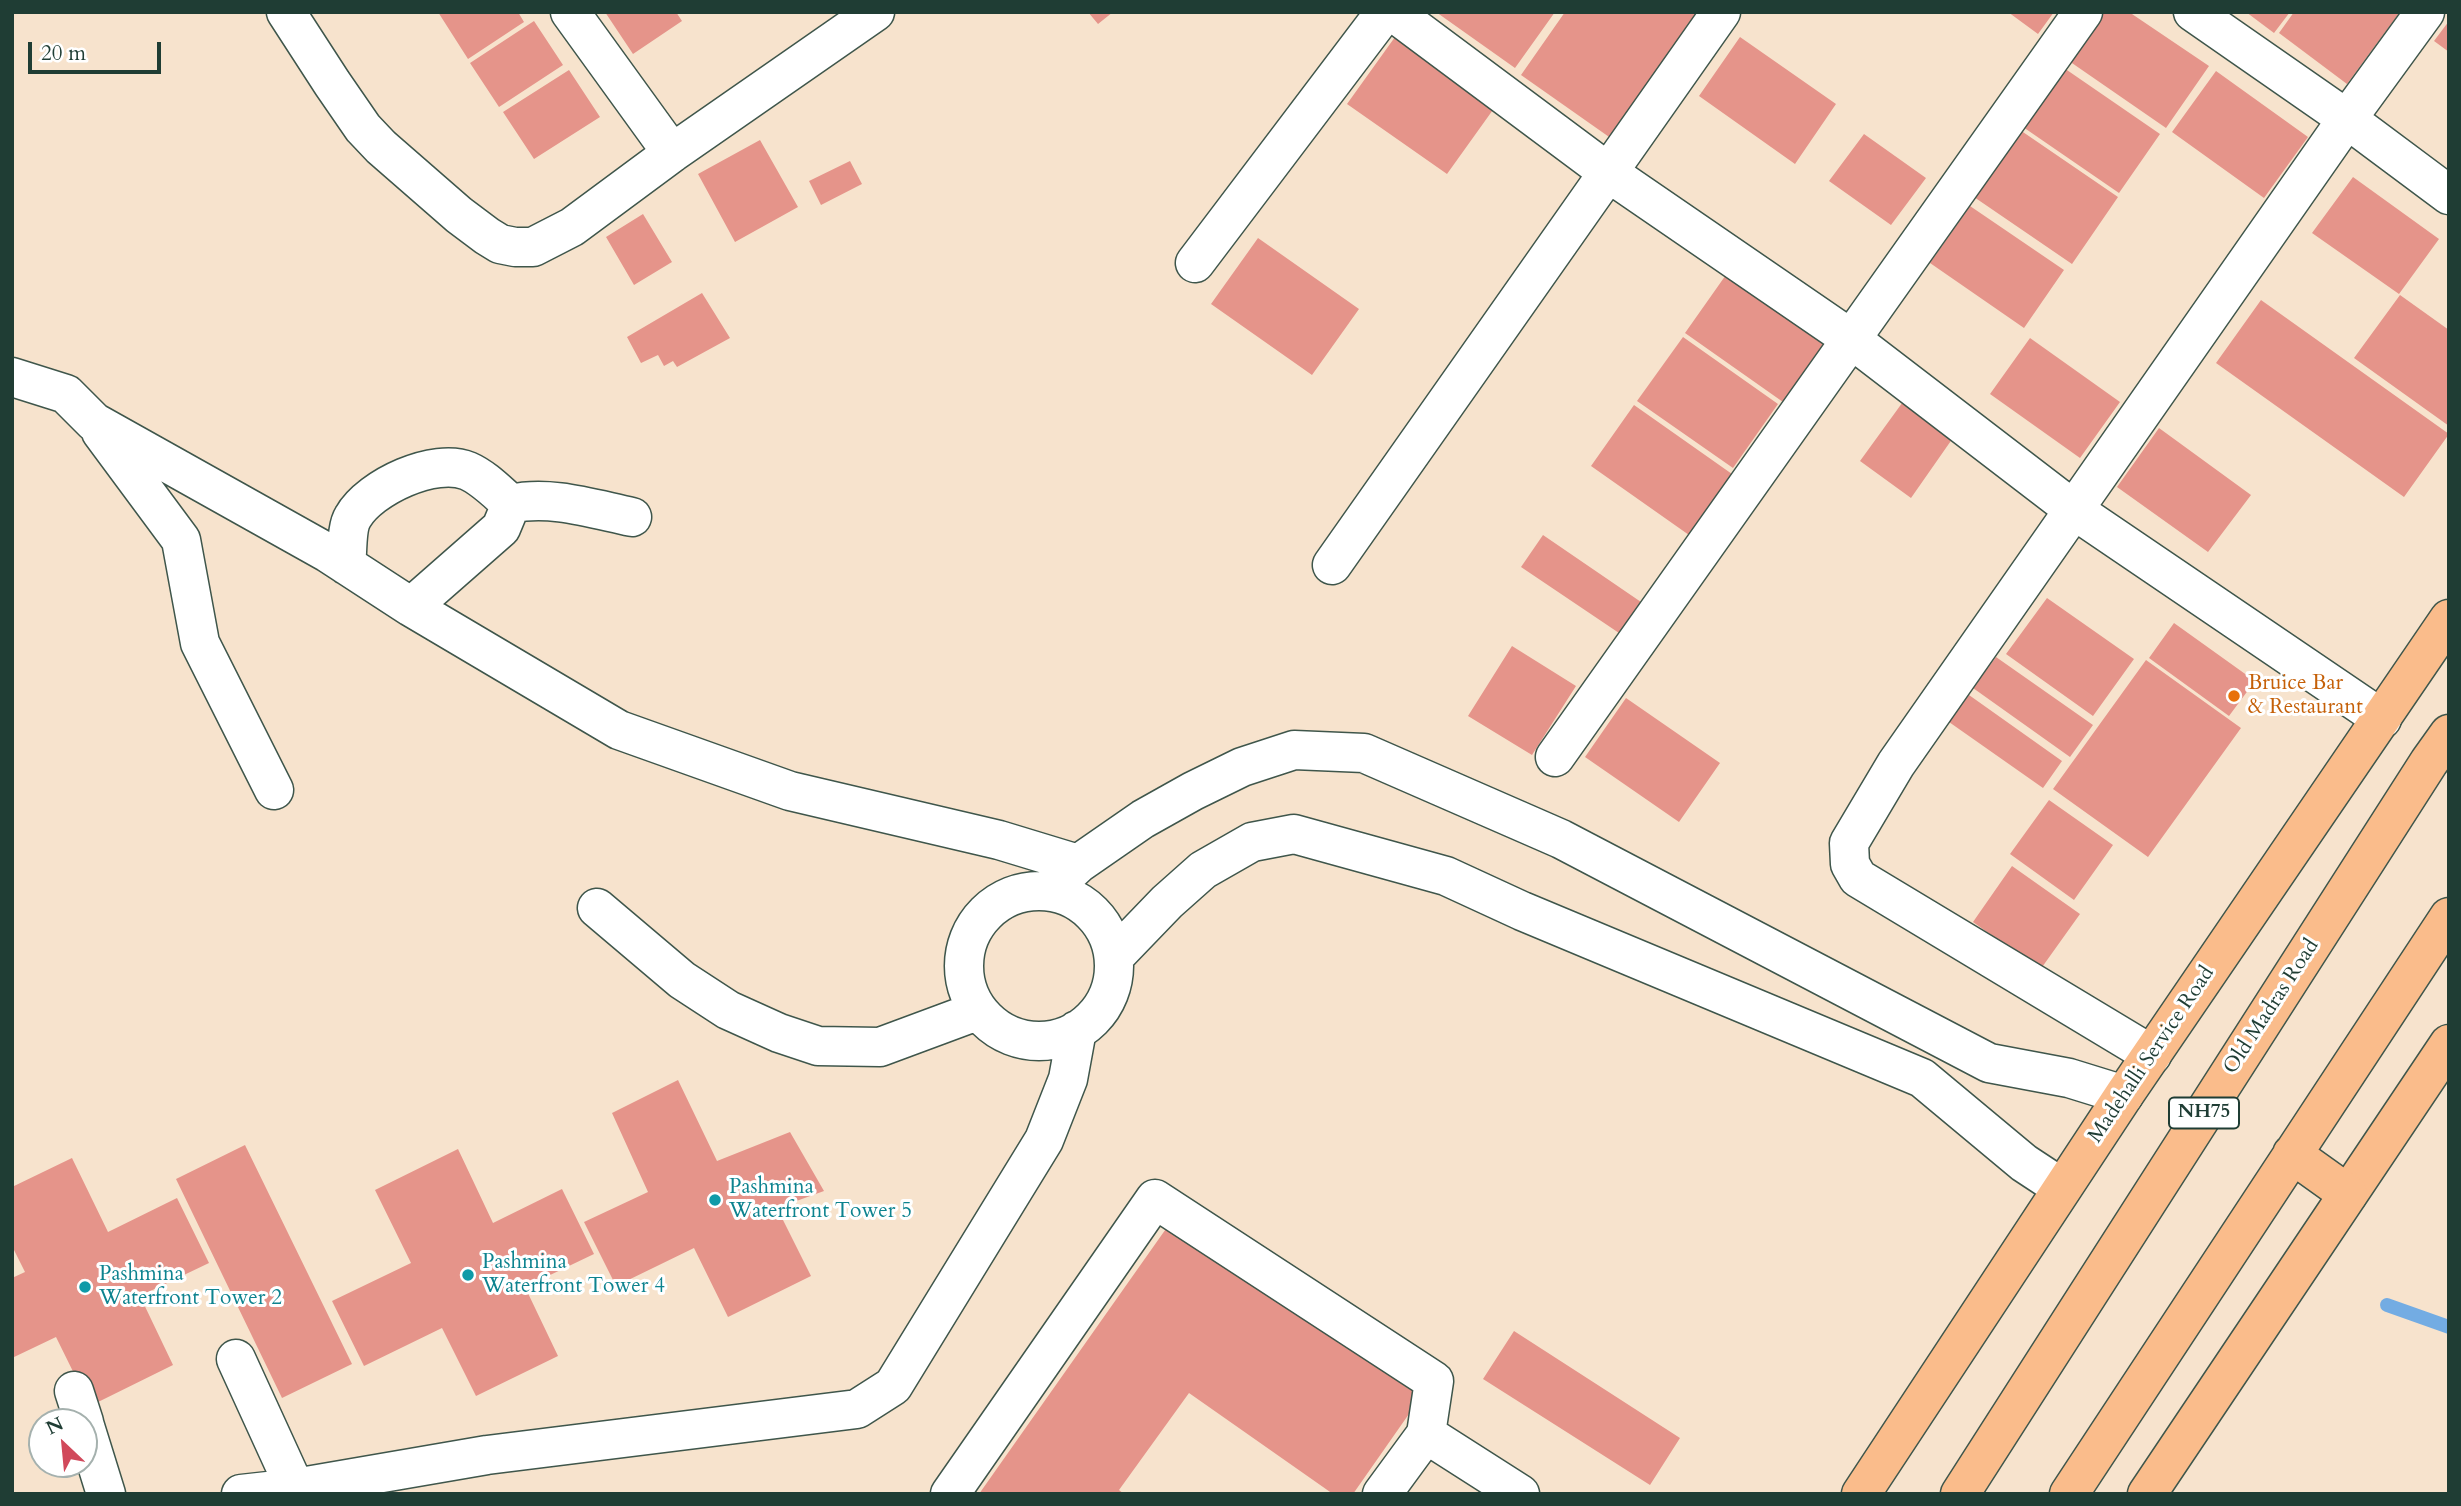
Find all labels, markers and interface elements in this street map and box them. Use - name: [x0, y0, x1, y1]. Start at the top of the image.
- scale bar: [32, 28, 164, 72]
- text: 20 m: [41, 39, 86, 68]
- place label: Bruice Bar & Restaurant: [2248, 671, 2363, 721]
- marker: Bruice Bar & Restaurant: [2226, 688, 2242, 704]
- street label: Old Madras Road: [2219, 935, 2325, 1079]
- street label: Madehalli Service Road: [2084, 962, 2220, 1148]
- road number: NH75: [2169, 1098, 2239, 1128]
- place label: Pashmina Waterfront Tower 5: [729, 1175, 912, 1225]
- marker: Pashmina Waterfront Tower 5: [707, 1192, 723, 1208]
- place label: Pashmina Waterfront Tower 4: [482, 1250, 665, 1300]
- place label: Pashmina Waterfront Tower 2: [99, 1262, 282, 1312]
- marker: Pashmina Waterfront Tower 4: [460, 1267, 476, 1283]
- marker: Pashmina Waterfront Tower 2: [77, 1279, 93, 1295]
- north arrow: [28, 1408, 98, 1478]
- text: N: [42, 1411, 68, 1441]

